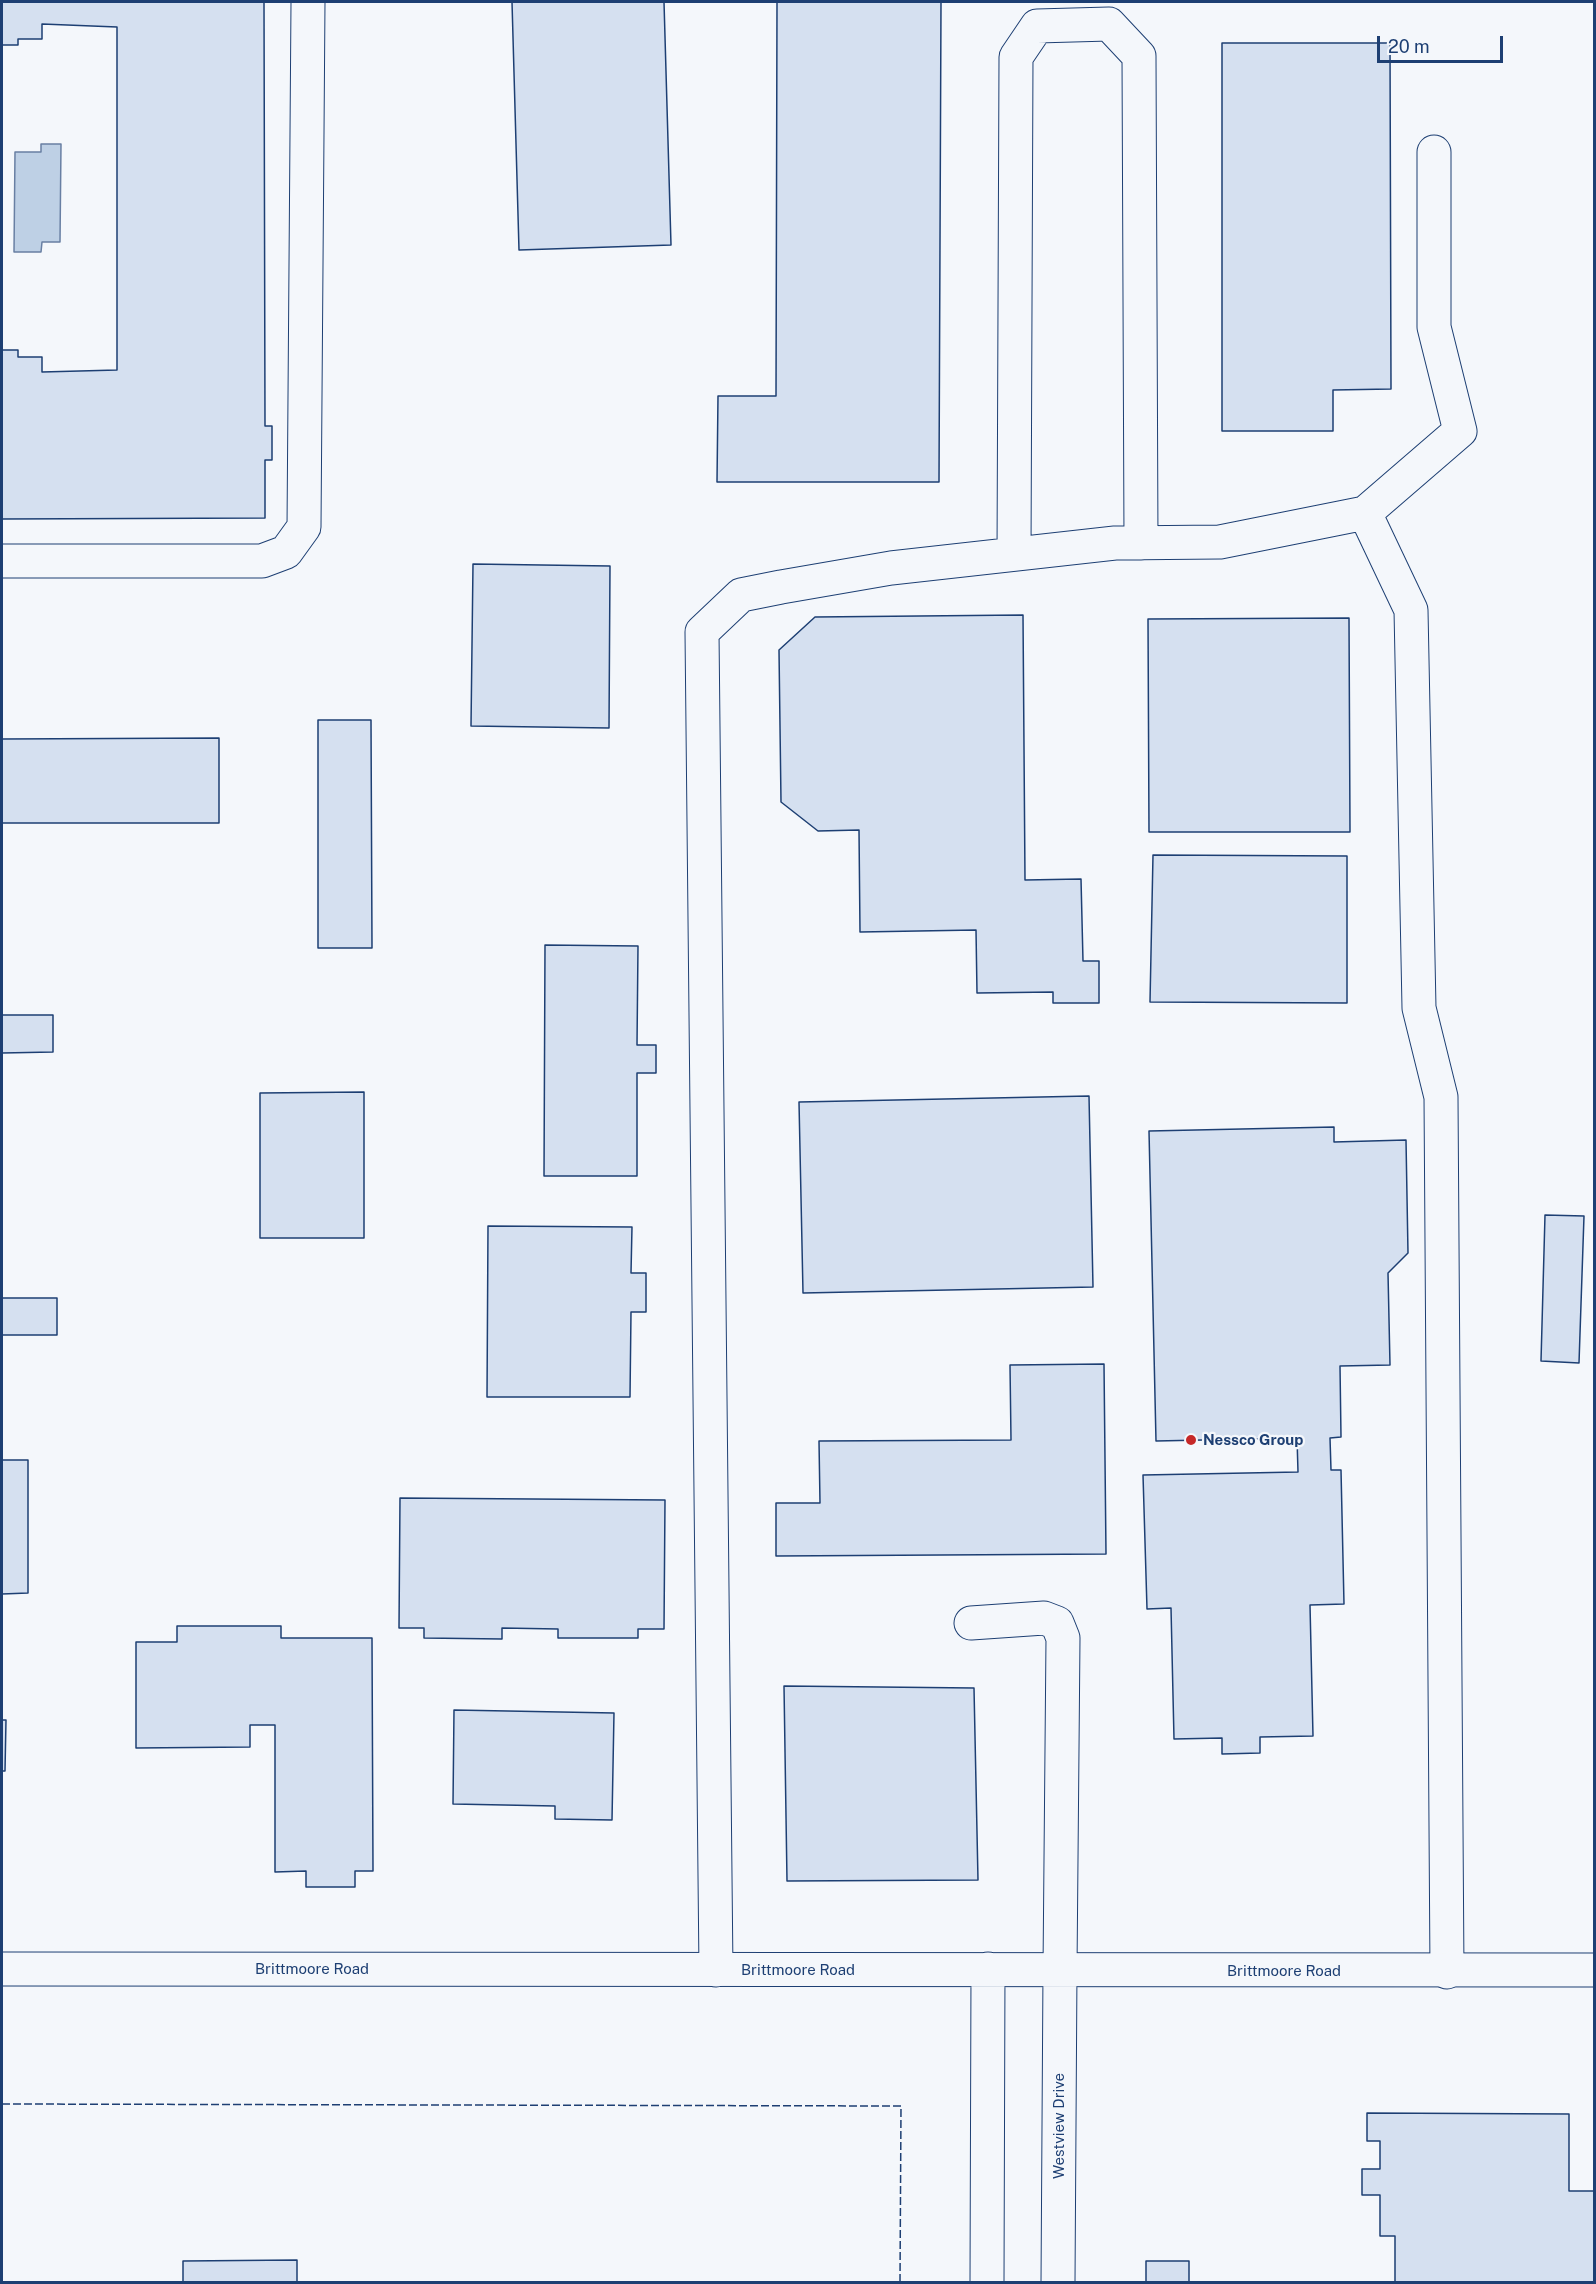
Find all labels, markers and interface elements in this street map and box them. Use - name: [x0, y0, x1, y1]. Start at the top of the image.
- scale bar: [1380, 24, 1506, 62]
- text: 20 m: [1388, 36, 1430, 57]
- place label: Nessco Group: [1203, 1431, 1303, 1449]
- marker: Nessco Group: [1184, 1433, 1198, 1447]
- street label: Brittmoore Road: [255, 1960, 369, 1978]
- street label: Brittmoore Road: [741, 1961, 855, 1979]
- street label: Brittmoore Road: [1227, 1962, 1341, 1980]
- street label: Westview Drive: [1050, 2073, 1068, 2179]

